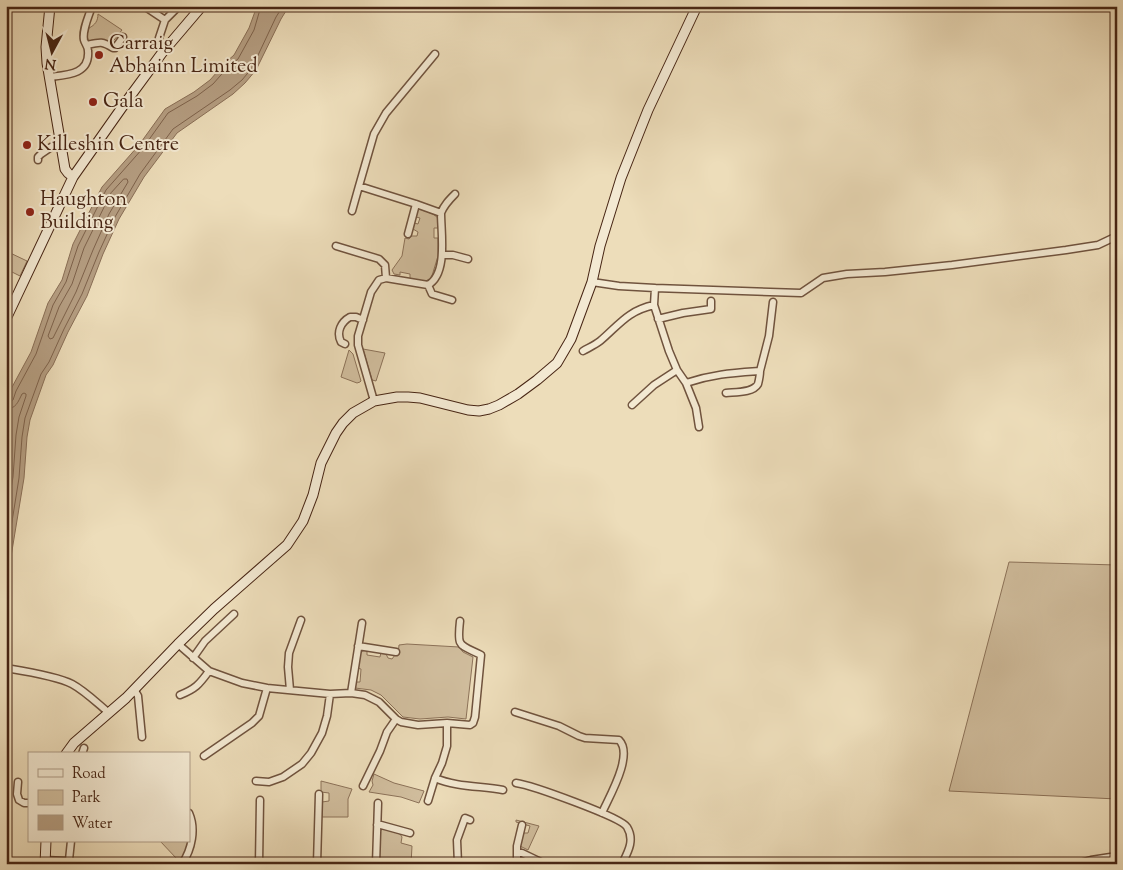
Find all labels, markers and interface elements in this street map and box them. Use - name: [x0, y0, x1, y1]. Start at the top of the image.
- north arrow: [28, 28, 78, 78]
- place label: Carraig Abhainn Limited: [109, 30, 258, 82]
- marker: Carraig Abhainn Limited: [93, 49, 105, 61]
- text: N: [44, 52, 57, 74]
- place label: Gala: [103, 88, 143, 117]
- marker: Gala: [87, 96, 99, 108]
- place label: Killeshin Centre: [37, 131, 179, 160]
- marker: Killeshin Centre: [21, 139, 33, 151]
- place label: Haughton Building: [40, 186, 127, 238]
- marker: Haughton Building: [24, 206, 36, 218]
- legend: [28, 752, 190, 842]
- text: Road: [72, 764, 106, 785]
- text: Park: [72, 788, 101, 809]
- text: Water: [72, 814, 113, 835]

